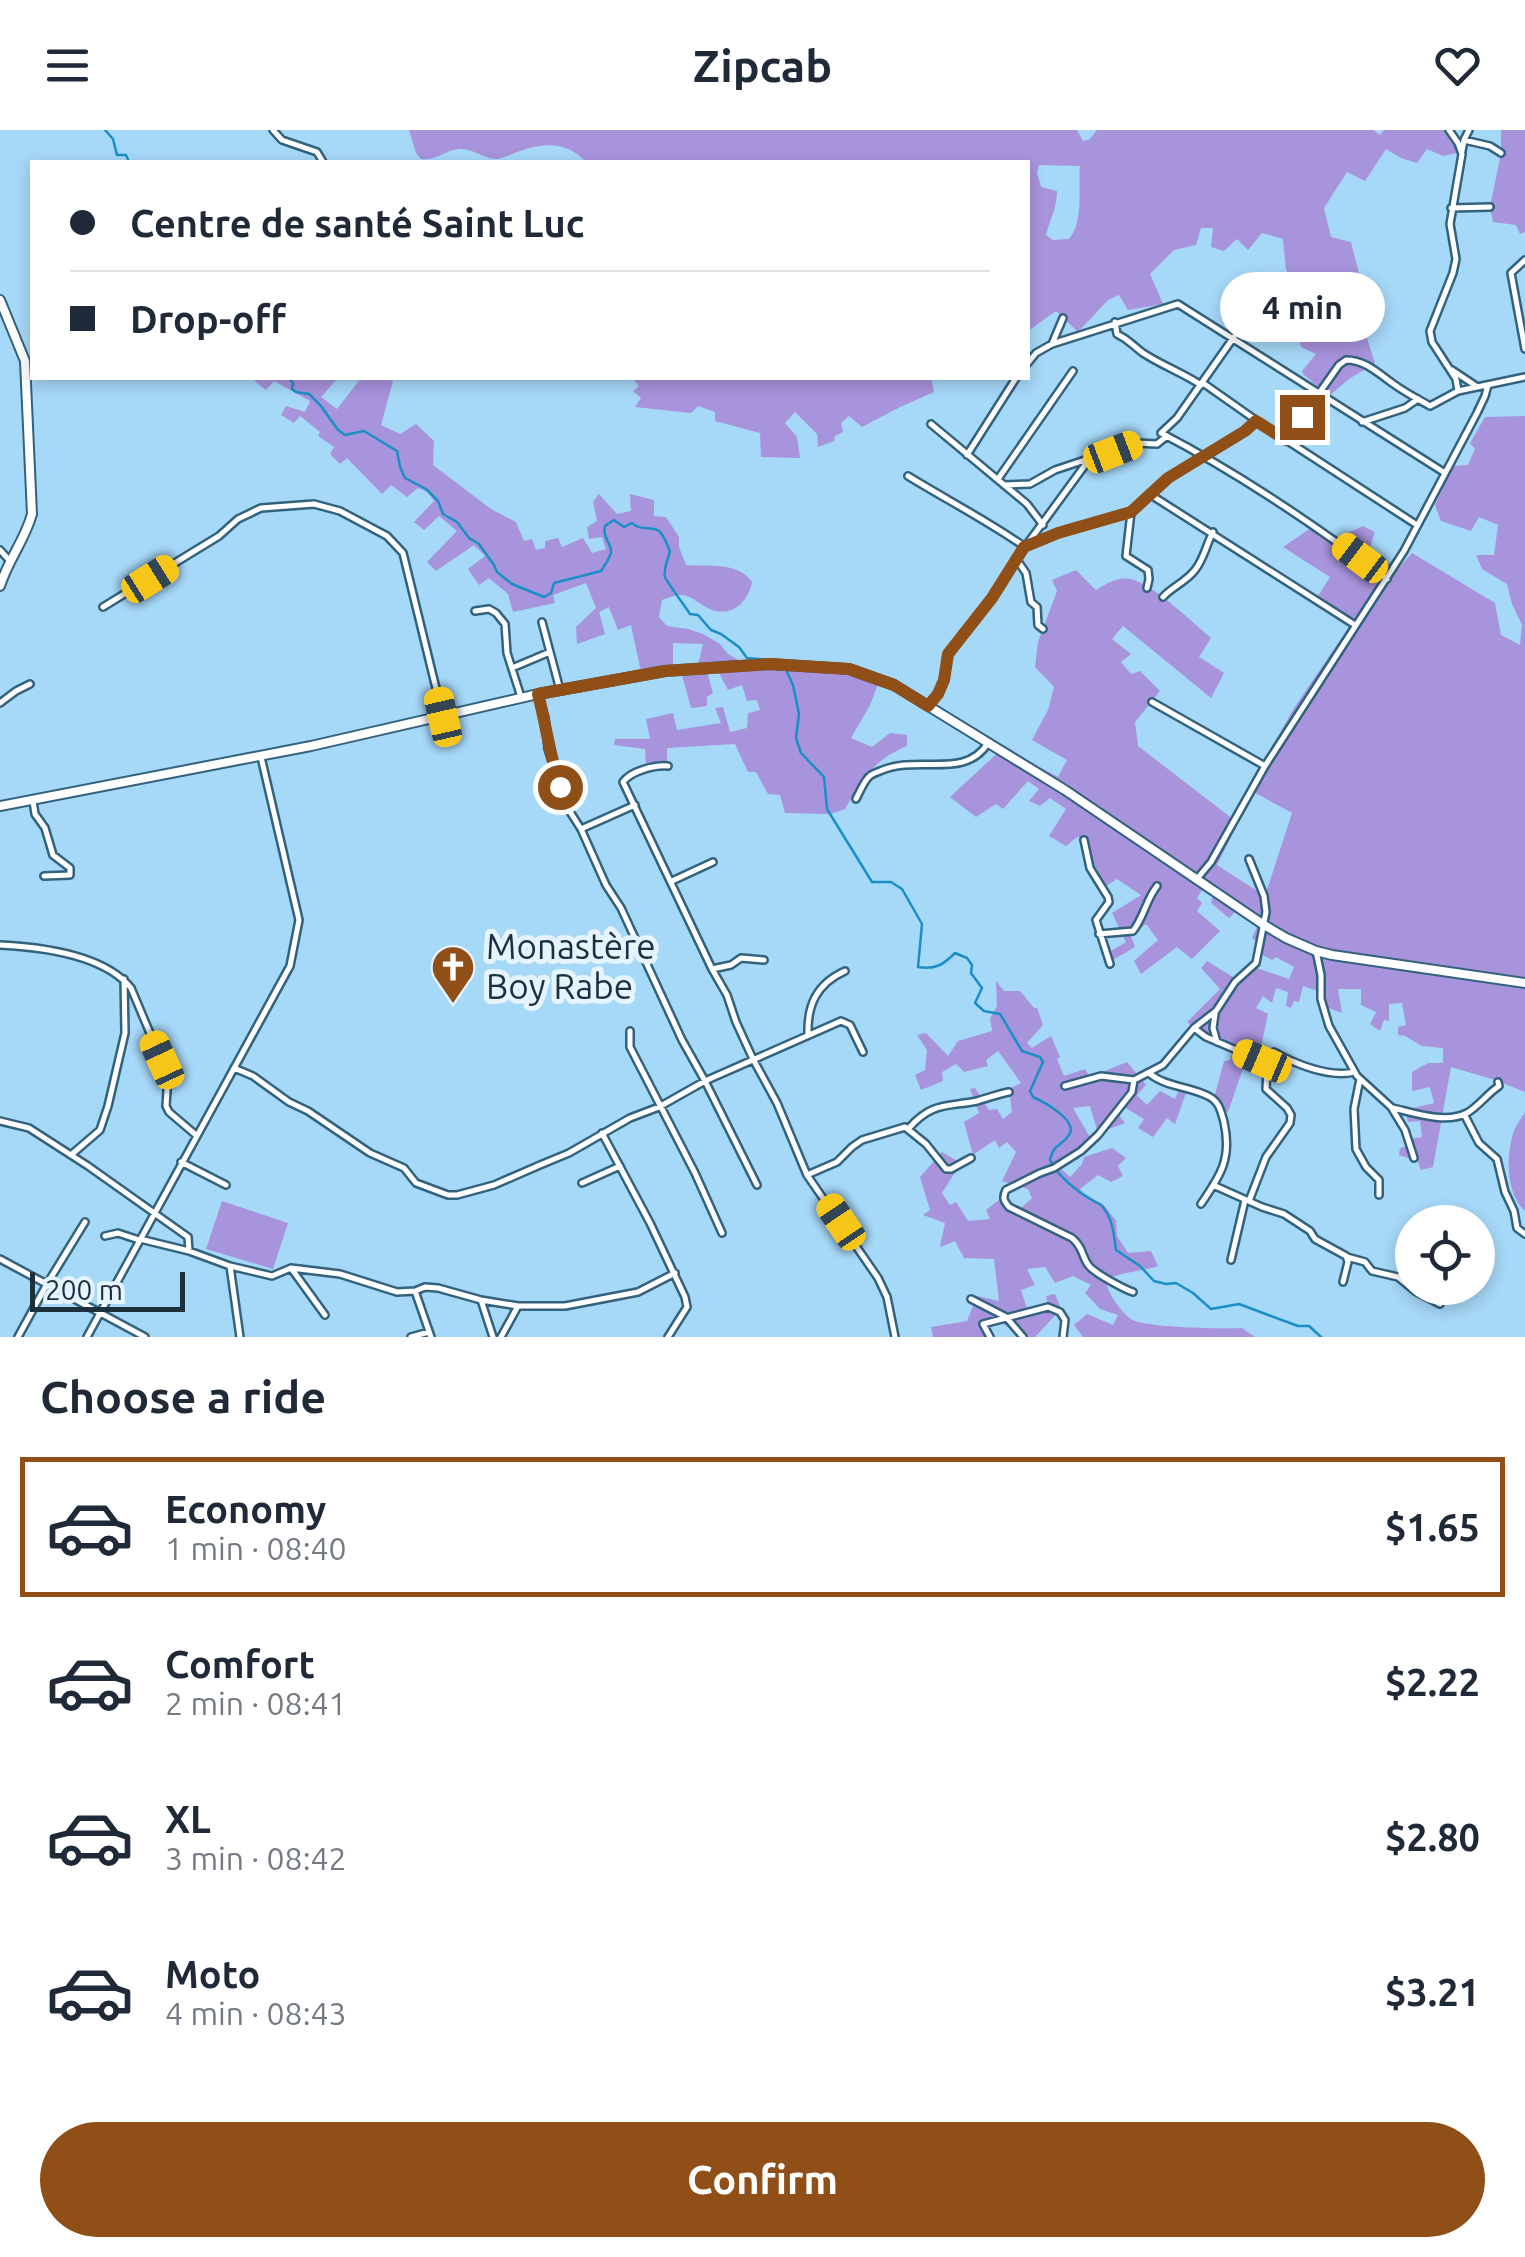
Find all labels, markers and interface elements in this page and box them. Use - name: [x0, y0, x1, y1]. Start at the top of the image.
- icon: menu: [40, 38, 95, 93]
- icon: heart: [1430, 38, 1485, 93]
- text: Zipcab: [693, 40, 832, 91]
- text: Centre de santé Saint Luc: [130, 202, 584, 244]
- callout: 4 min: [1220, 272, 1384, 342]
- text: 4 min: [1262, 289, 1343, 325]
- text: Drop-off: [130, 298, 286, 340]
- route end: [1280, 395, 1325, 440]
- car: [1080, 427, 1146, 477]
- car: [1327, 528, 1393, 588]
- car: [117, 550, 183, 608]
- car: [422, 684, 464, 750]
- route start: [538, 765, 583, 810]
- place label: Monastère Boy Rabe: [486, 926, 656, 1006]
- church icon: Monastère Boy Rabe: [430, 944, 476, 1005]
- car: [136, 1026, 188, 1094]
- car: [1229, 1035, 1295, 1087]
- car: [812, 1189, 870, 1255]
- map controls: [1395, 1205, 1495, 1305]
- button: locate: [1395, 1205, 1495, 1305]
- scale bar: [30, 1267, 185, 1312]
- text: 200 m: [45, 1274, 123, 1305]
- text: Choose a ride: [40, 1371, 326, 1422]
- icon: car: [45, 1482, 135, 1572]
- text: Economy: [165, 1488, 326, 1530]
- text: $1.65: [1385, 1506, 1480, 1548]
- text: 1 min · 08:40: [165, 1530, 347, 1566]
- icon: car: [45, 1637, 135, 1727]
- text: Comfort: [165, 1643, 315, 1685]
- text: $2.22: [1385, 1661, 1480, 1703]
- text: 2 min · 08:41: [165, 1685, 347, 1721]
- icon: car: [45, 1792, 135, 1882]
- text: XL: [165, 1798, 211, 1840]
- text: $2.80: [1385, 1816, 1480, 1858]
- text: 3 min · 08:42: [165, 1840, 347, 1876]
- icon: car: [45, 1947, 135, 2037]
- text: Moto: [165, 1953, 260, 1995]
- text: $3.21: [1385, 1971, 1480, 2013]
- text: 4 min · 08:43: [165, 1995, 347, 2031]
- button: Confirm: [40, 2122, 1485, 2237]

